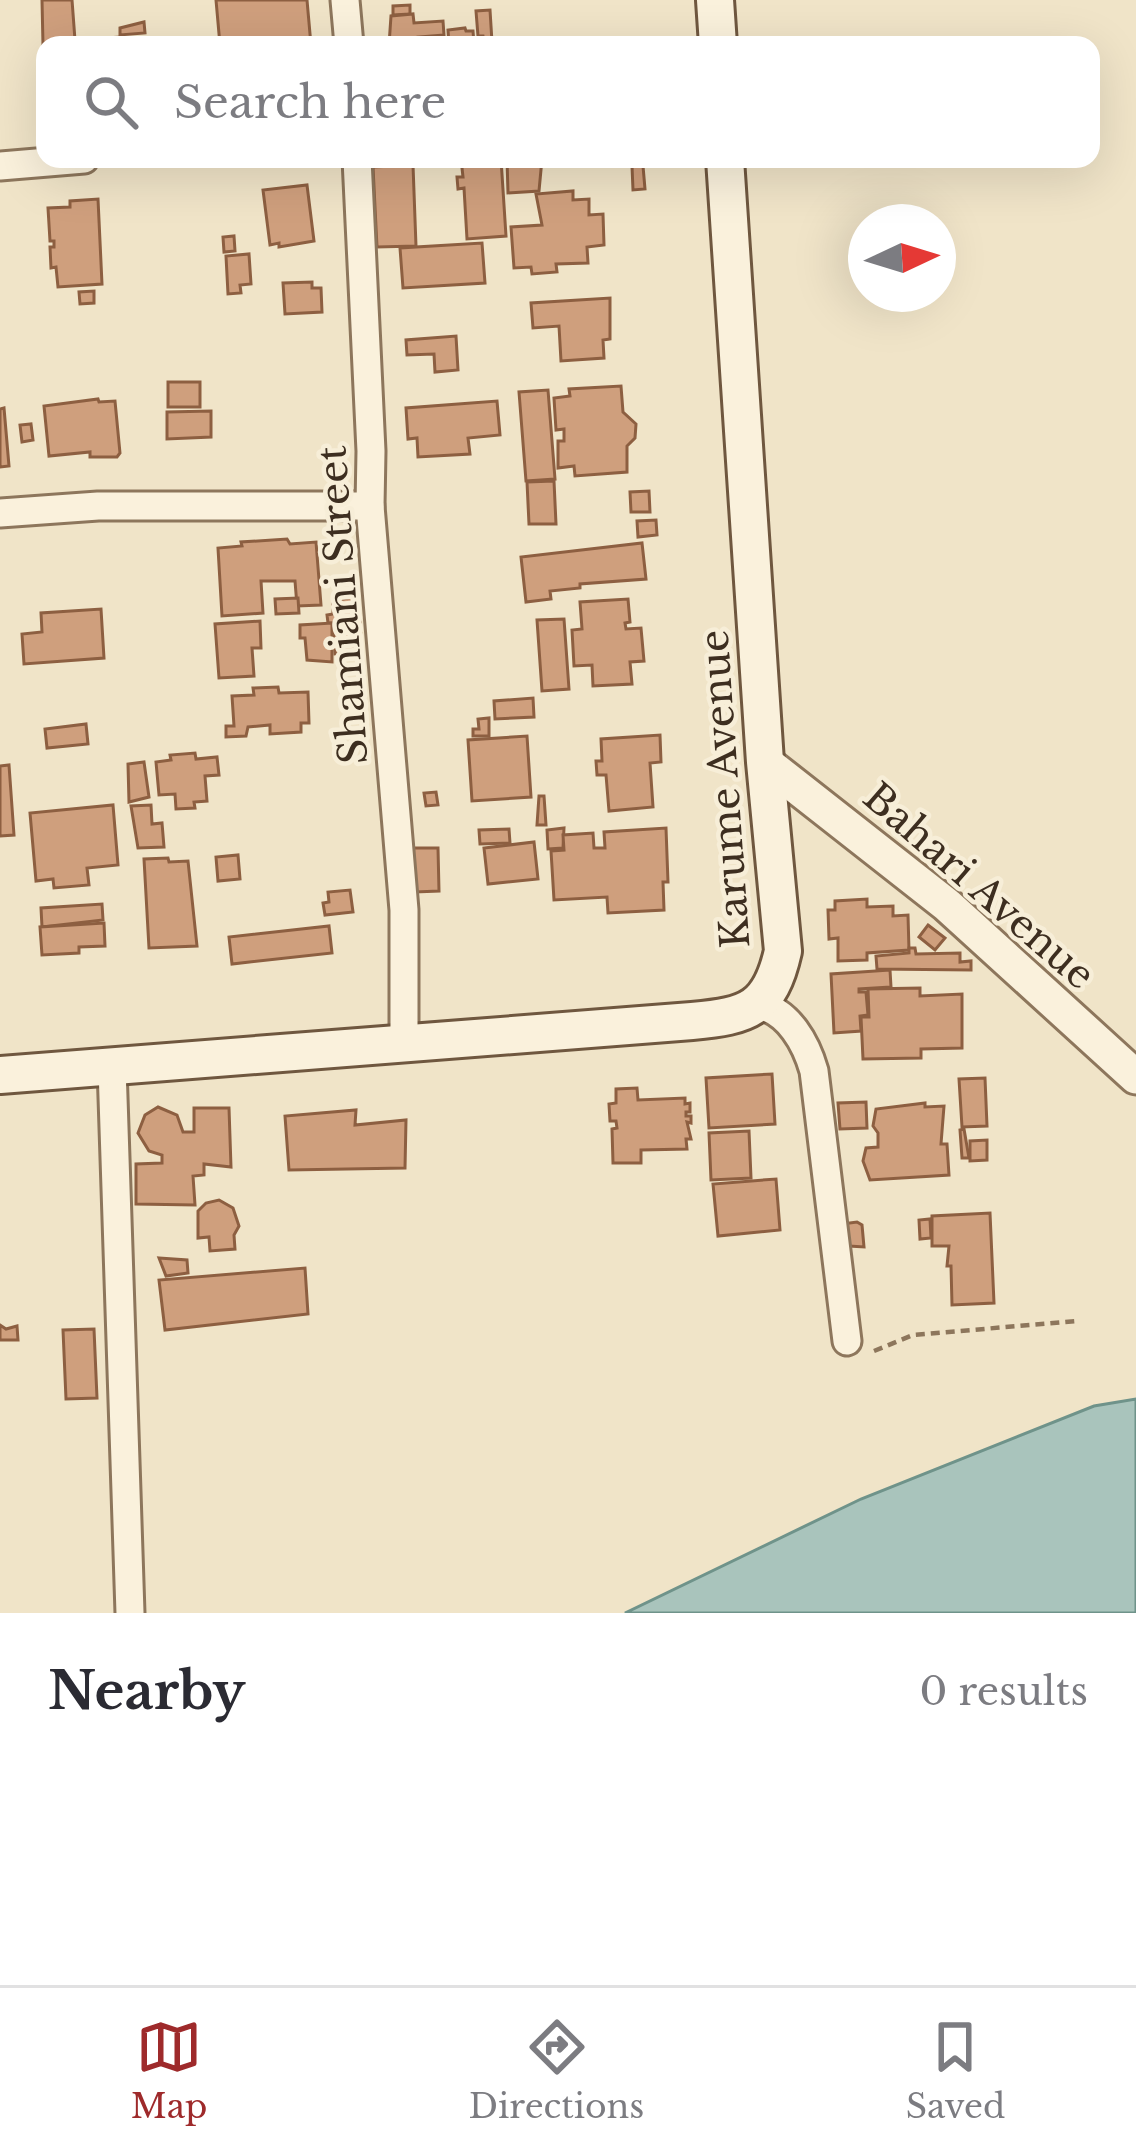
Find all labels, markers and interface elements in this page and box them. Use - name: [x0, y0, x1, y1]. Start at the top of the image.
- search box: [36, 36, 1100, 168]
- icon: search: [78, 69, 144, 135]
- text: Search here: [174, 74, 446, 130]
- north arrow: [848, 204, 956, 312]
- street label: Shamiani Street: [307, 444, 379, 766]
- street label: Karume Avenue: [689, 628, 761, 950]
- street label: Bahari Avenue: [853, 772, 1105, 1000]
- text: Nearby: [48, 1660, 245, 1723]
- text: 0 results: [919, 1667, 1088, 1716]
- tab: Map: [131, 2014, 207, 2127]
- tab: Directions: [469, 2014, 644, 2127]
- tab: Saved: [906, 2014, 1005, 2127]

